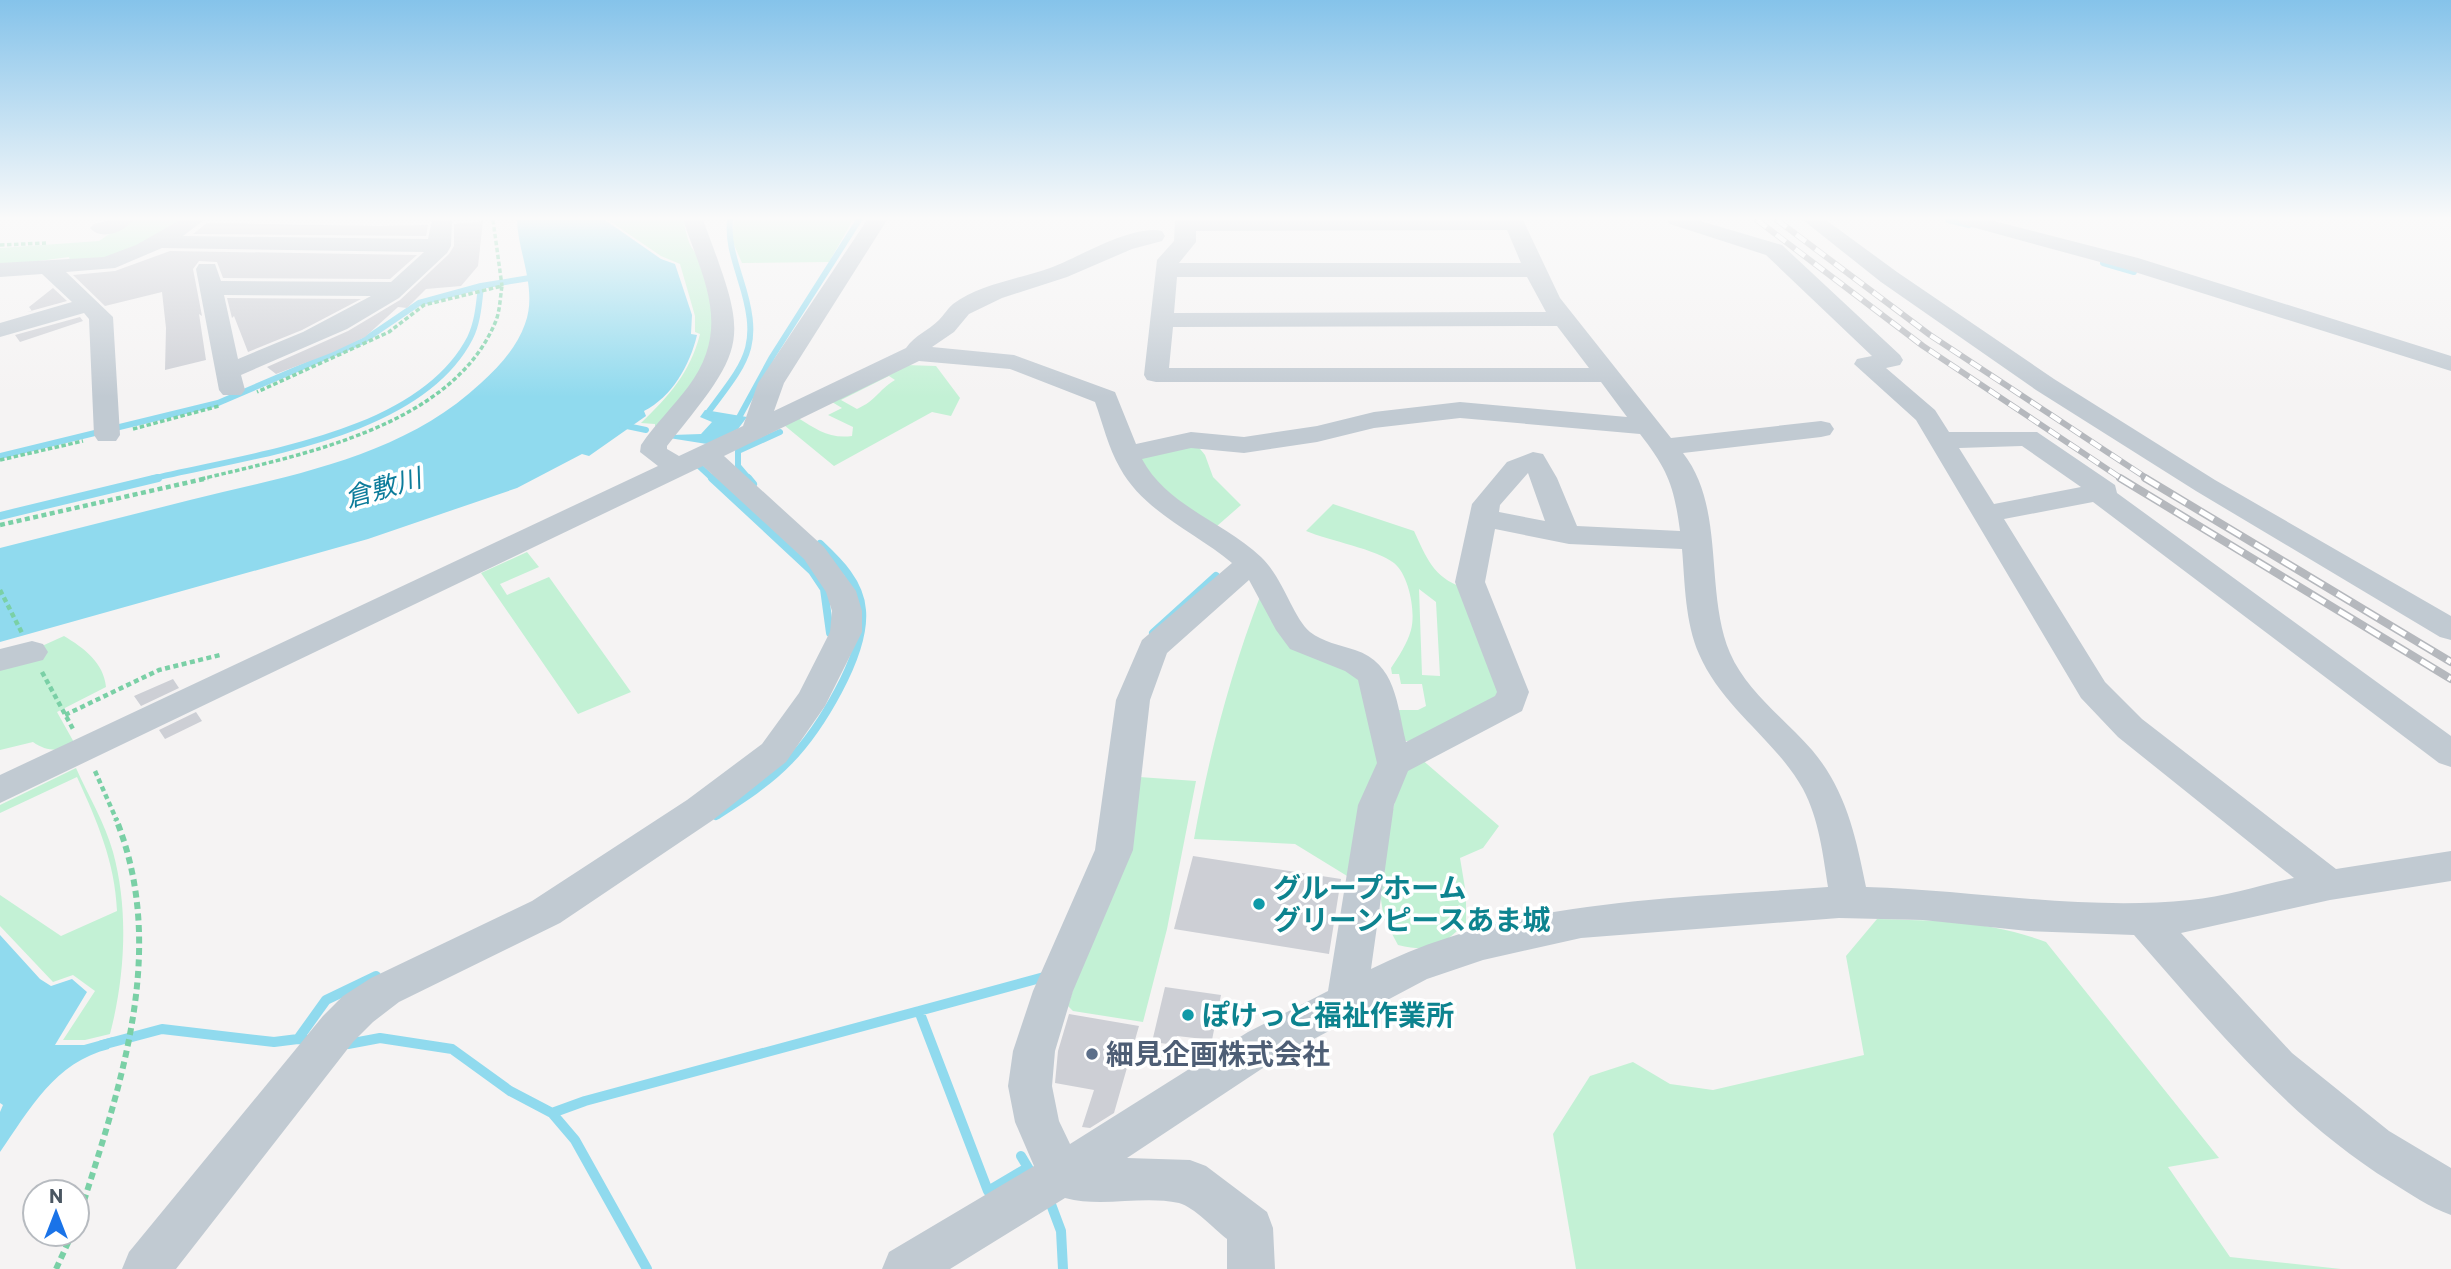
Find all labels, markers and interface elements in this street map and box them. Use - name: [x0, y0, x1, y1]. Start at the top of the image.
- water label: 倉敷川: [341, 460, 427, 512]
- place label: グループホーム グリーンピースあま城: [1273, 870, 1550, 936]
- marker: グループホーム グリーンピースあま城: [1251, 896, 1267, 912]
- place label: ぽけっと福祉作業所: [1202, 997, 1454, 1031]
- marker: ぽけっと福祉作業所: [1180, 1007, 1196, 1023]
- place label: 細見企画株式会社: [1106, 1036, 1330, 1070]
- marker: 細見企画株式会社: [1084, 1046, 1100, 1062]
- north arrow: [21, 1178, 91, 1248]
- text: N: [49, 1184, 63, 1207]

